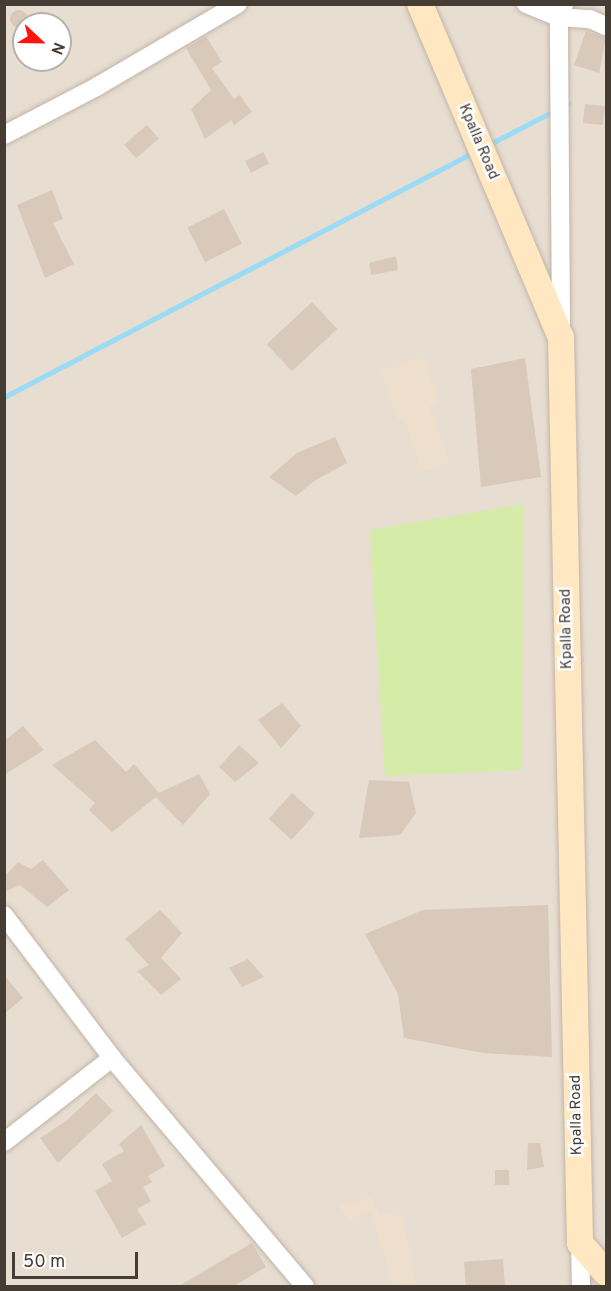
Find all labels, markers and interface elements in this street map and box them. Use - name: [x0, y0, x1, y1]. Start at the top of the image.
- north arrow: [12, 12, 72, 72]
- text: N: [45, 39, 68, 57]
- street label: Kpalla Road: [454, 101, 502, 183]
- street label: Kpalla Road: [557, 589, 577, 669]
- street label: Kpalla Road: [567, 1075, 587, 1155]
- scale bar: [15, 1240, 141, 1278]
- text: 50 m: [23, 1251, 65, 1274]

